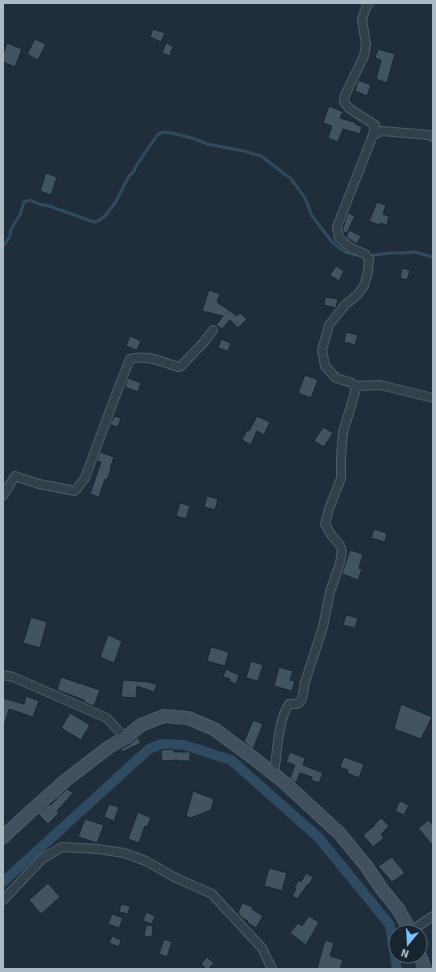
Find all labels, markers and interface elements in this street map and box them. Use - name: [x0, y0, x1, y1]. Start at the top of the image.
- north arrow: [388, 924, 428, 964]
- text: N: [399, 946, 411, 960]

